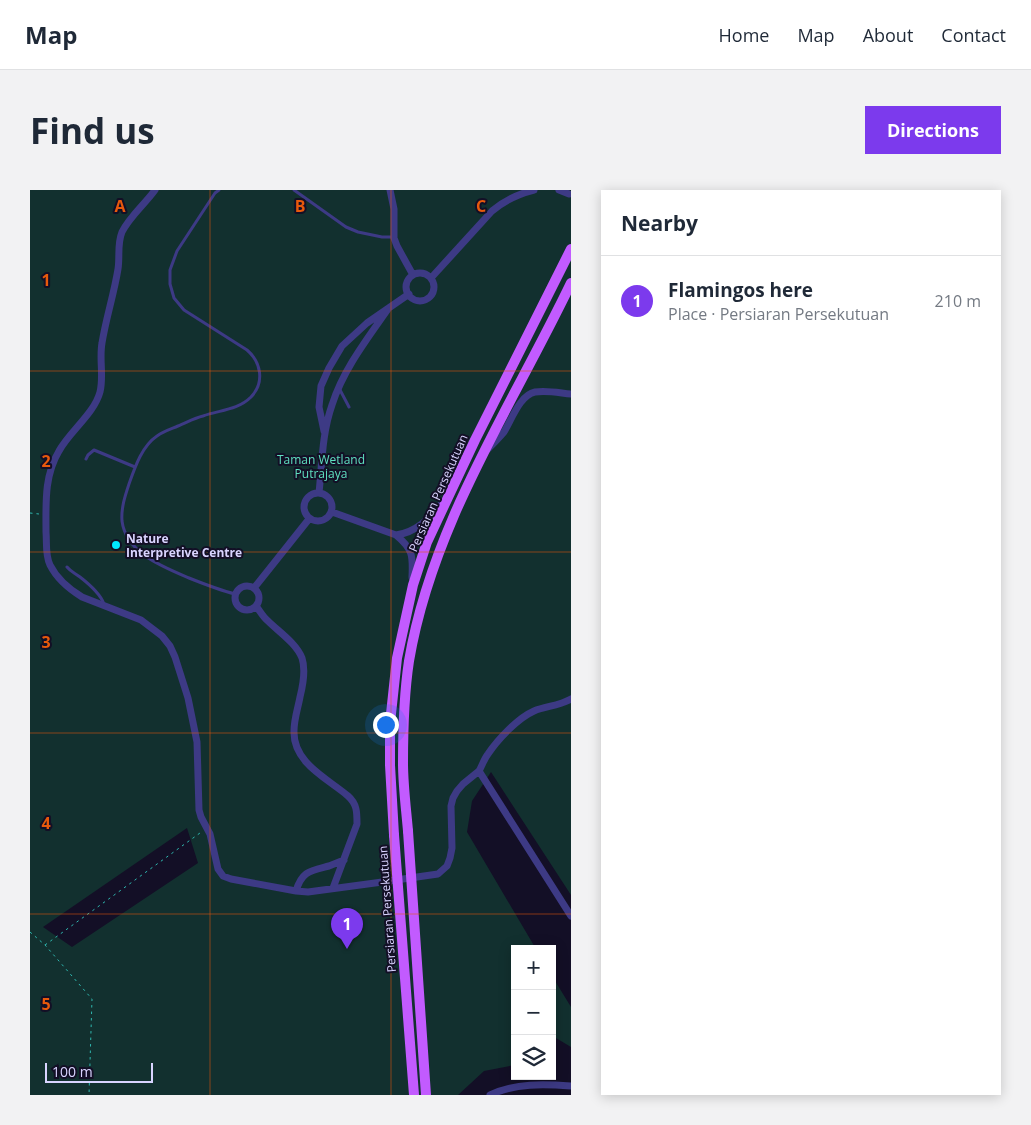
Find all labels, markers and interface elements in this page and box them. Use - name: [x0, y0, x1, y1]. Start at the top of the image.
- text: Map: [25, 18, 77, 51]
- text: Home: [719, 23, 769, 47]
- text: Map: [797, 23, 835, 47]
- text: About: [863, 23, 913, 47]
- text: Contact: [941, 23, 1006, 47]
- button: Directions: [865, 106, 1001, 154]
- text: Find us: [30, 107, 155, 154]
- text: A: [114, 195, 126, 217]
- text: B: [295, 195, 305, 217]
- text: C: [476, 195, 486, 217]
- text: Nearby: [621, 209, 698, 237]
- text: 1: [41, 269, 51, 291]
- text: Flamingos here: [668, 277, 813, 303]
- text: 1: [632, 290, 642, 312]
- text: 210 m: [935, 290, 981, 312]
- text: Place · Persiaran Persekutuan: [668, 303, 889, 325]
- street label: Persiaran Persekutuan: [404, 432, 472, 554]
- text: 2: [41, 450, 51, 472]
- park label: Taman Wetland Putrajaya: [277, 451, 365, 482]
- place label: Nature Interpretive Centre: [126, 530, 242, 561]
- marker: Nature Interpretive Centre: [110, 539, 122, 551]
- text: 3: [41, 631, 51, 653]
- your location: [373, 712, 399, 738]
- text: 4: [41, 812, 51, 834]
- street label: Persiaran Persekutuan: [374, 845, 400, 973]
- pin: 1: [331, 908, 363, 949]
- map controls: [511, 945, 556, 1080]
- button: +: [511, 945, 556, 990]
- button: −: [511, 990, 556, 1035]
- text: 5: [41, 993, 51, 1015]
- button: layers: [511, 1035, 556, 1080]
- scale bar: [45, 1060, 152, 1083]
- text: 100 m: [52, 1062, 93, 1081]

